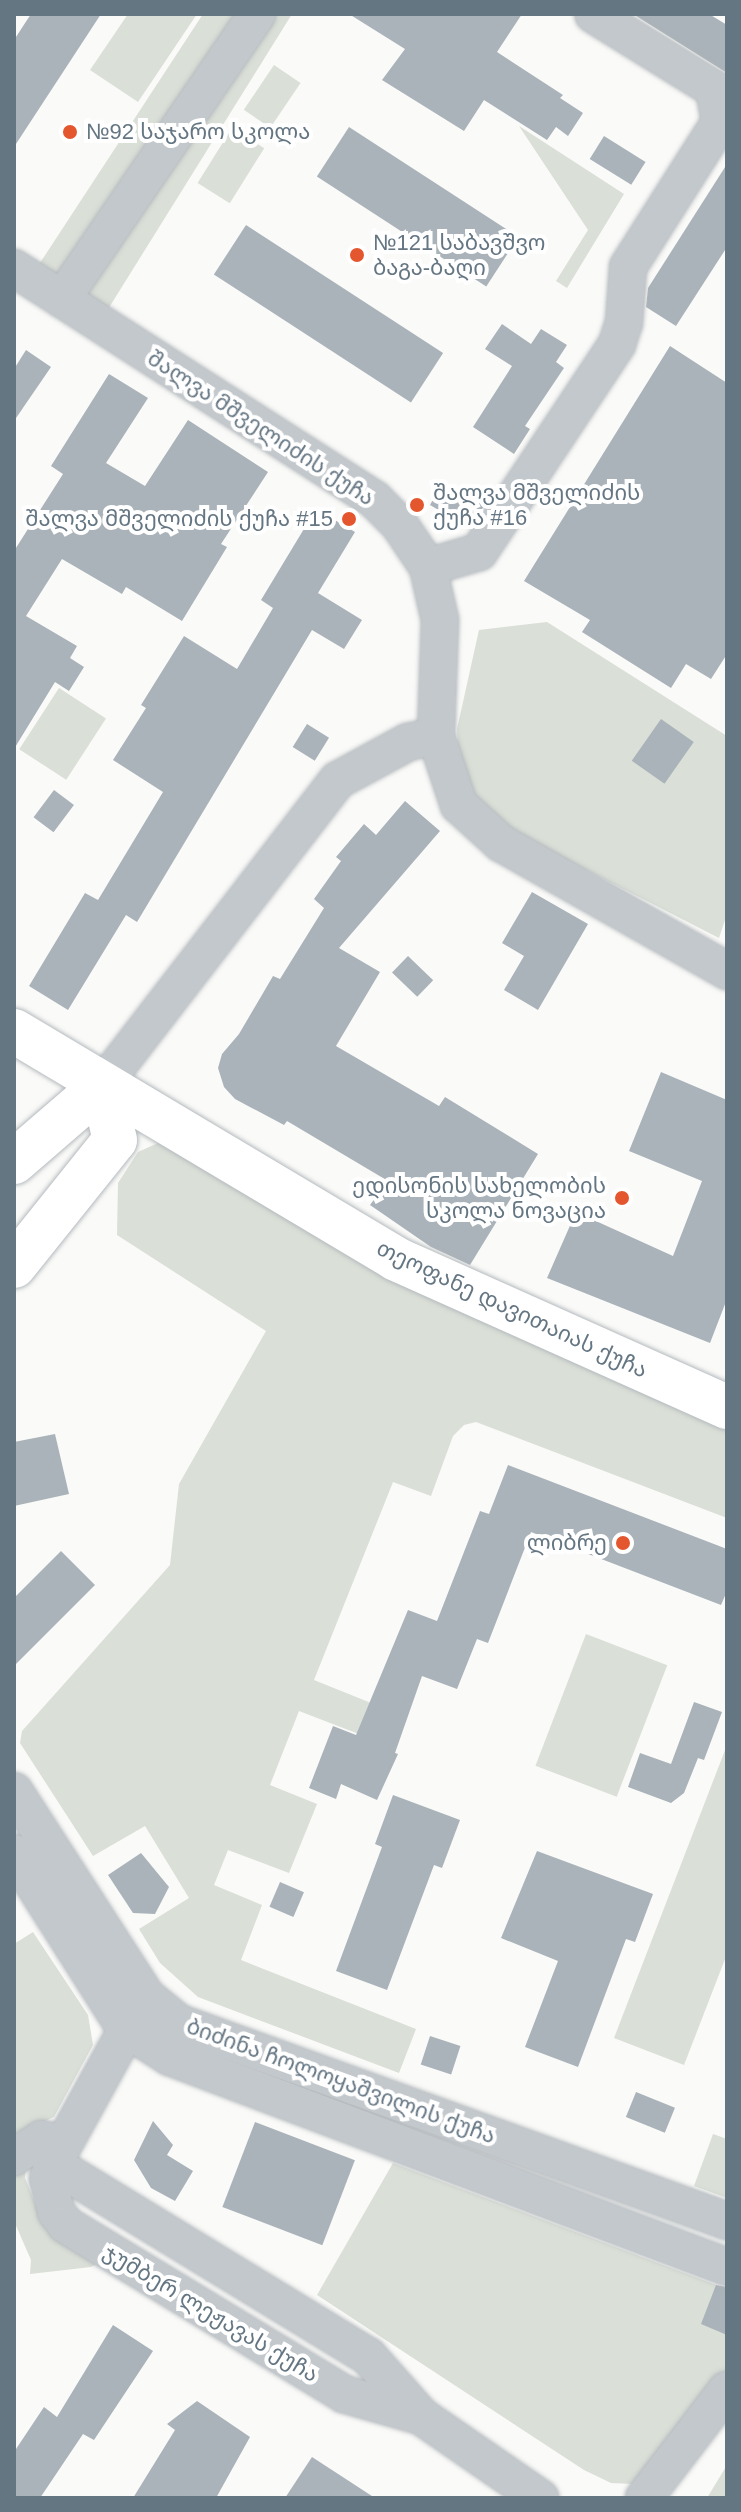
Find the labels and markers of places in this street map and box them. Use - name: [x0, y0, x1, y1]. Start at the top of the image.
- place label: №92 საჯარო სკოლა: [86, 119, 310, 145]
- marker: №92 საჯარო სკოლა: [61, 123, 79, 141]
- place label: №121 საბავშვო ბაგა-ბაღი: [373, 229, 545, 280]
- marker: №121 საბავშვო ბაგა-ბაღი: [348, 246, 366, 264]
- place label: შალვა მშველიძის ქუჩა #16: [433, 479, 640, 530]
- marker: შალვა მშველიძის ქუჩა #16: [408, 496, 426, 514]
- place label: შალვა მშველიძის ქუჩა #15: [25, 506, 333, 532]
- marker: შალვა მშველიძის ქუჩა #15: [340, 510, 358, 528]
- place label: ედისონის სახელობის სკოლა ნოვაცია: [352, 1172, 606, 1224]
- marker: ედისონის სახელობის სკოლა ნოვაცია: [613, 1189, 631, 1207]
- place label: ლიბრე: [527, 1530, 607, 1556]
- marker: ლიბრე: [614, 1534, 632, 1552]

